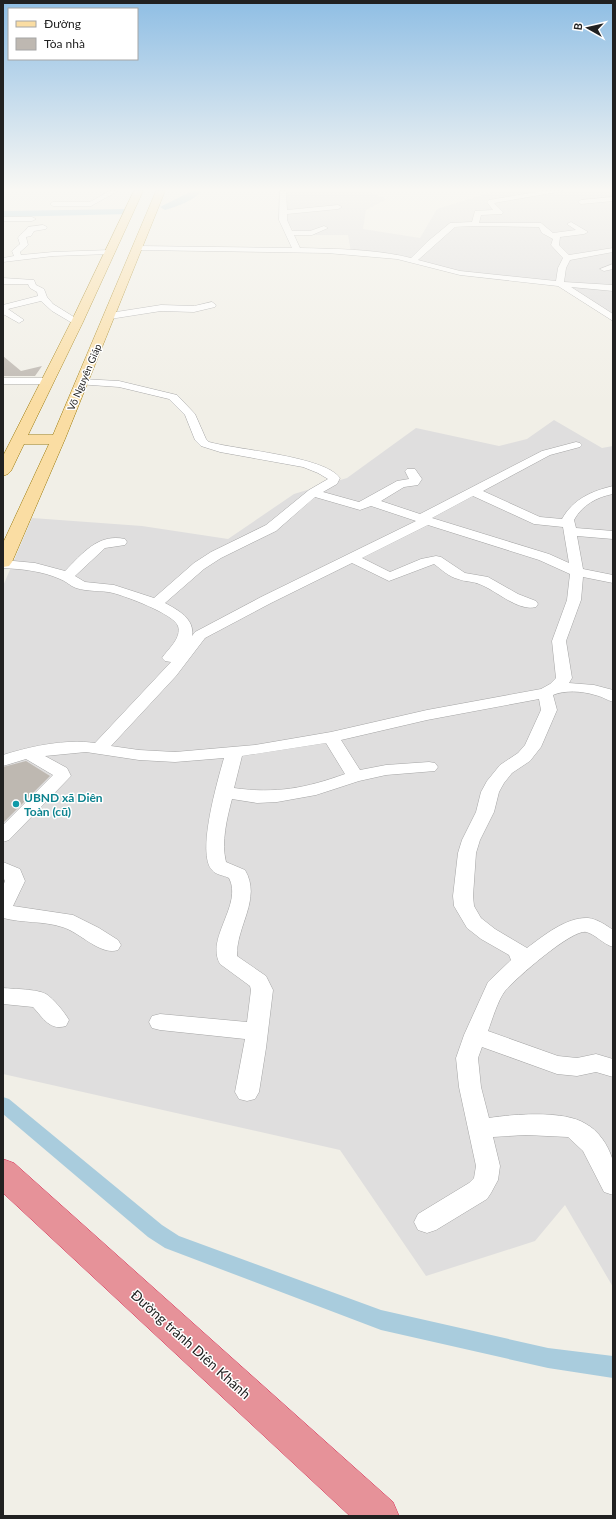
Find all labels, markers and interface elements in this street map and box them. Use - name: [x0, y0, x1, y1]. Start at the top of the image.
- legend: [8, 8, 138, 60]
- north arrow: [568, 8, 608, 48]
- text: Đường: [44, 16, 81, 31]
- text: B: [571, 22, 585, 31]
- text: Tòa nhà: [44, 36, 85, 51]
- street label: Võ Nguyên Giáp: [65, 342, 104, 412]
- place label: UBND xã Diên Toàn (cũ): [24, 790, 103, 819]
- marker: UBND xã Diên Toàn (cũ): [11, 799, 21, 809]
- street label: Đường tránh Diên Khánh: [128, 1286, 254, 1402]

